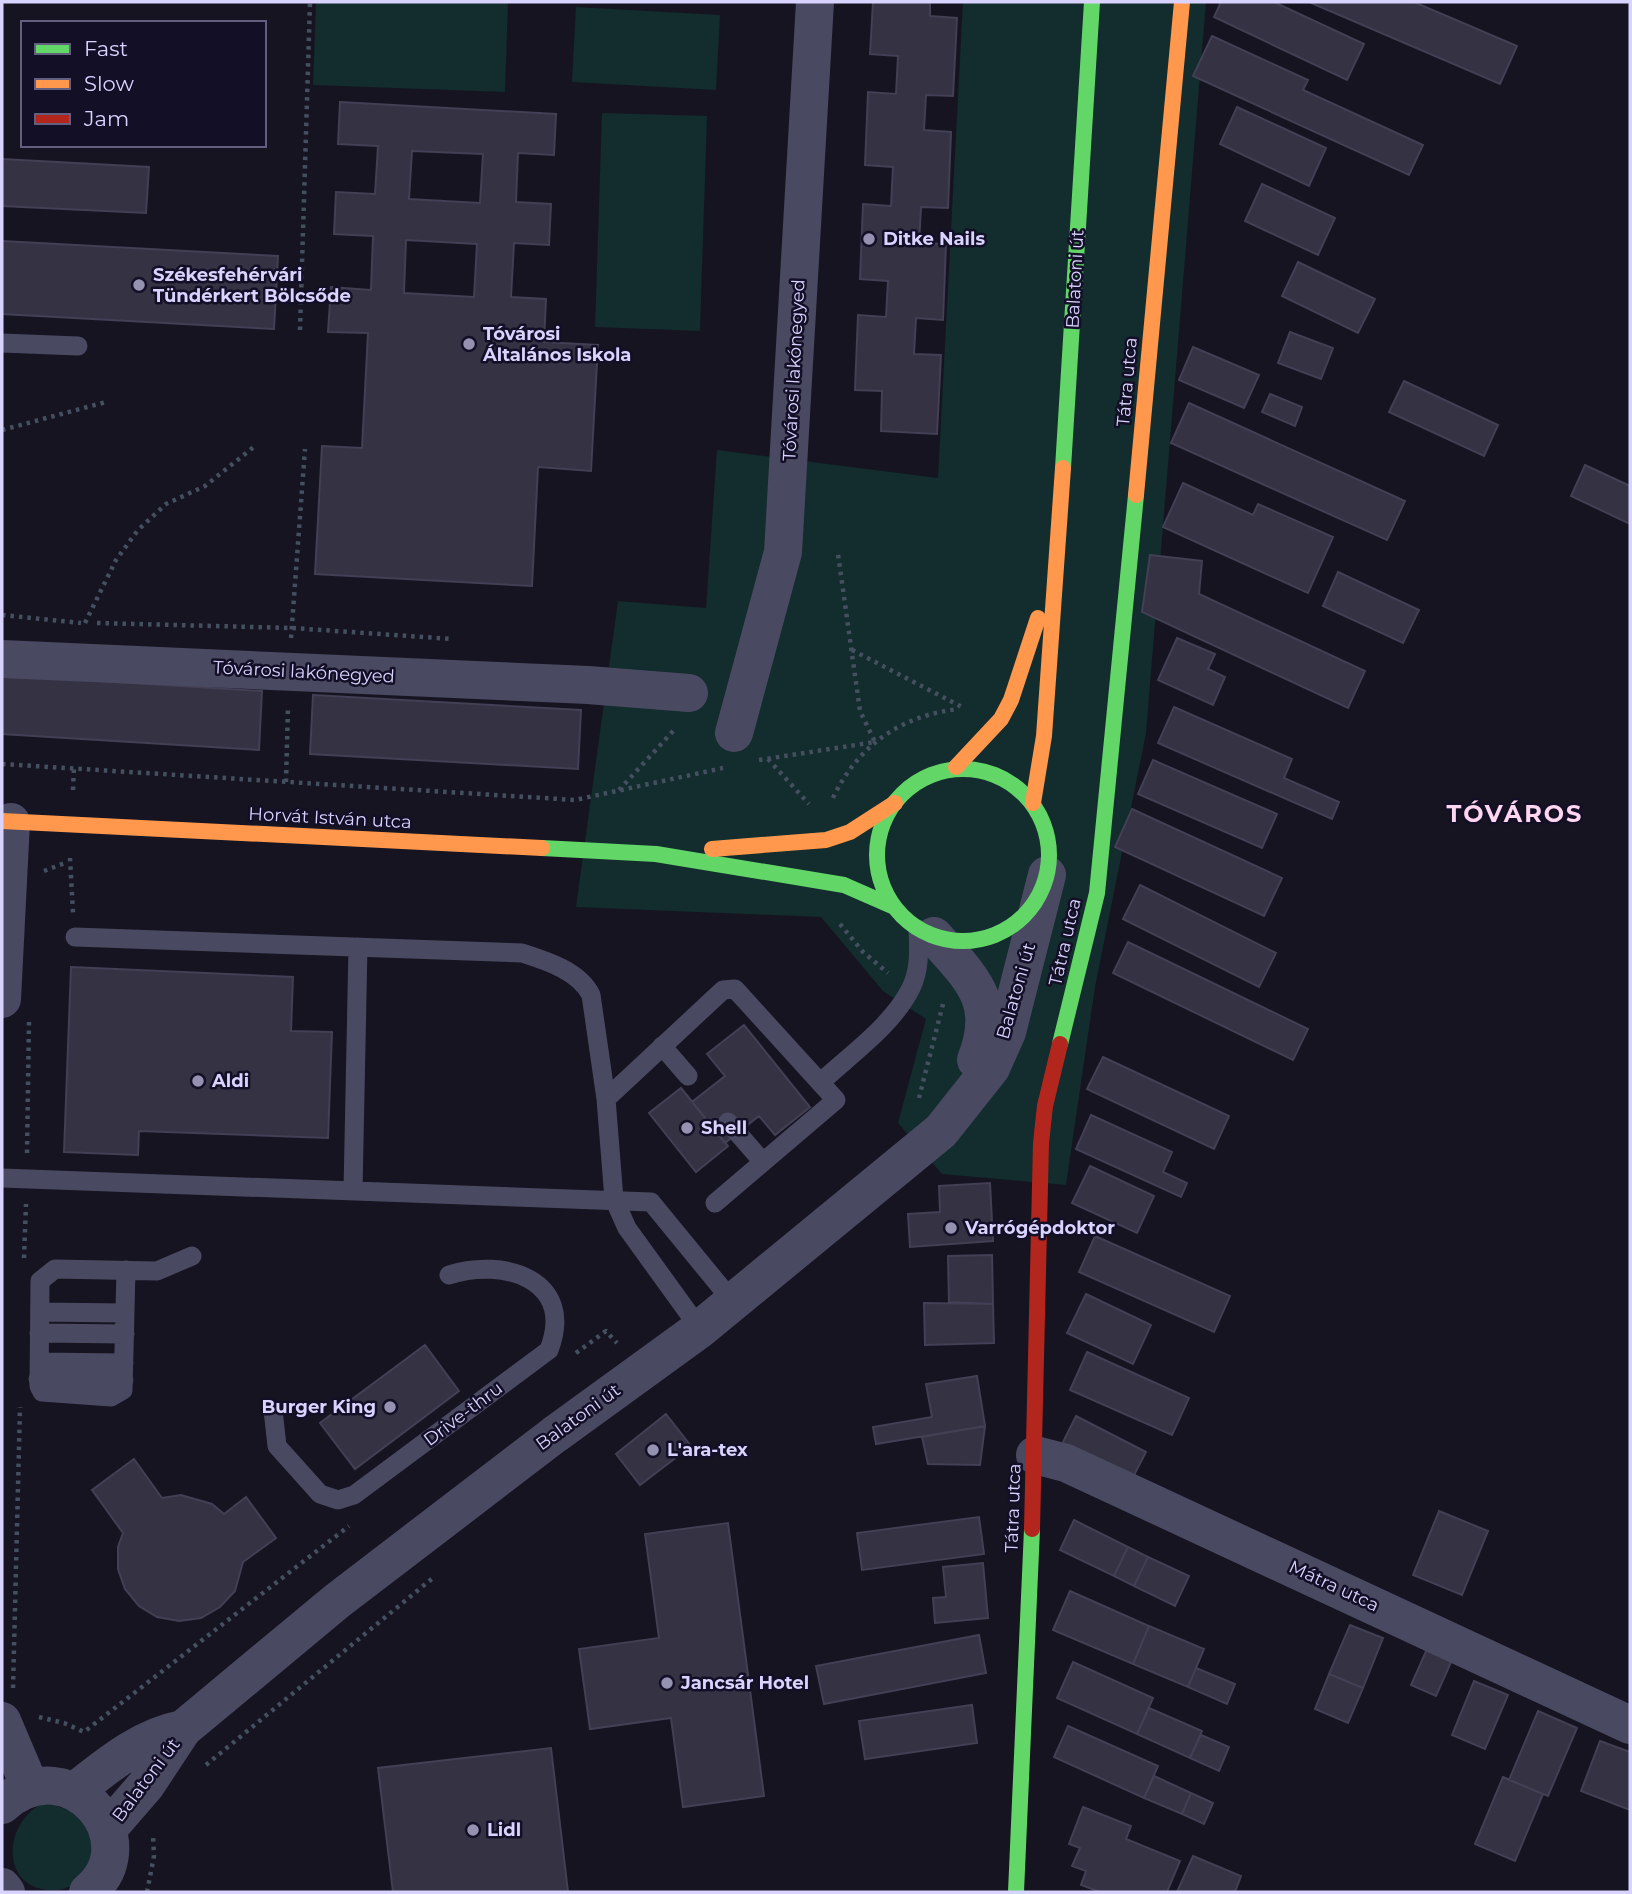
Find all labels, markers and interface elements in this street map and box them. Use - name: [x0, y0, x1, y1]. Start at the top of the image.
- legend: [21, 21, 266, 147]
- text: Fast: [84, 36, 128, 61]
- text: Slow: [84, 71, 134, 96]
- text: Jam: [83, 106, 129, 131]
- place label: Ditke Nails: [883, 228, 985, 250]
- street label: Balatoni út: [1061, 229, 1089, 329]
- marker: Ditke Nails: [861, 231, 877, 247]
- place label: Székesfehérvári Tündérkert Bölcsőde: [153, 264, 351, 307]
- marker: Székesfehérvári Tündérkert Bölcsőde: [131, 277, 147, 293]
- street label: Tóvárosi lakónegyed: [778, 279, 810, 461]
- place label: Tóvárosi Általános Iskola: [482, 323, 631, 366]
- marker: Tóvárosi Általános Iskola: [461, 336, 477, 352]
- street label: Tátra utca: [1112, 337, 1142, 427]
- street label: Tóvárosi lakónegyed: [213, 656, 395, 688]
- district label: TÓVÁROS: [1447, 799, 1583, 828]
- street label: Horvát István utca: [248, 803, 412, 833]
- street label: Tátra utca: [1044, 896, 1086, 988]
- street label: Balatoni út: [992, 940, 1040, 1042]
- place label: Aldi: [211, 1070, 249, 1092]
- marker: Aldi: [190, 1073, 206, 1089]
- place label: Shell: [701, 1117, 747, 1139]
- marker: Shell: [679, 1120, 695, 1136]
- place label: Varrógépdoktor: [964, 1217, 1115, 1239]
- marker: Varrógépdoktor: [943, 1220, 959, 1236]
- street label: Drive-thru: [419, 1377, 507, 1451]
- street label: Balatoni út: [531, 1379, 625, 1455]
- place label: Burger King: [262, 1396, 376, 1418]
- marker: Burger King: [382, 1399, 398, 1415]
- place label: L'ara-tex: [667, 1439, 748, 1461]
- marker: L'ara-tex: [645, 1442, 661, 1458]
- street label: Tátra utca: [1000, 1463, 1026, 1553]
- street label: Mátra utca: [1286, 1556, 1382, 1616]
- place label: Jancsár Hotel: [680, 1672, 809, 1694]
- marker: Jancsár Hotel: [659, 1675, 675, 1691]
- street label: Balatoni út: [107, 1734, 185, 1826]
- place label: Lidl: [487, 1819, 521, 1841]
- marker: Lidl: [465, 1822, 481, 1838]

